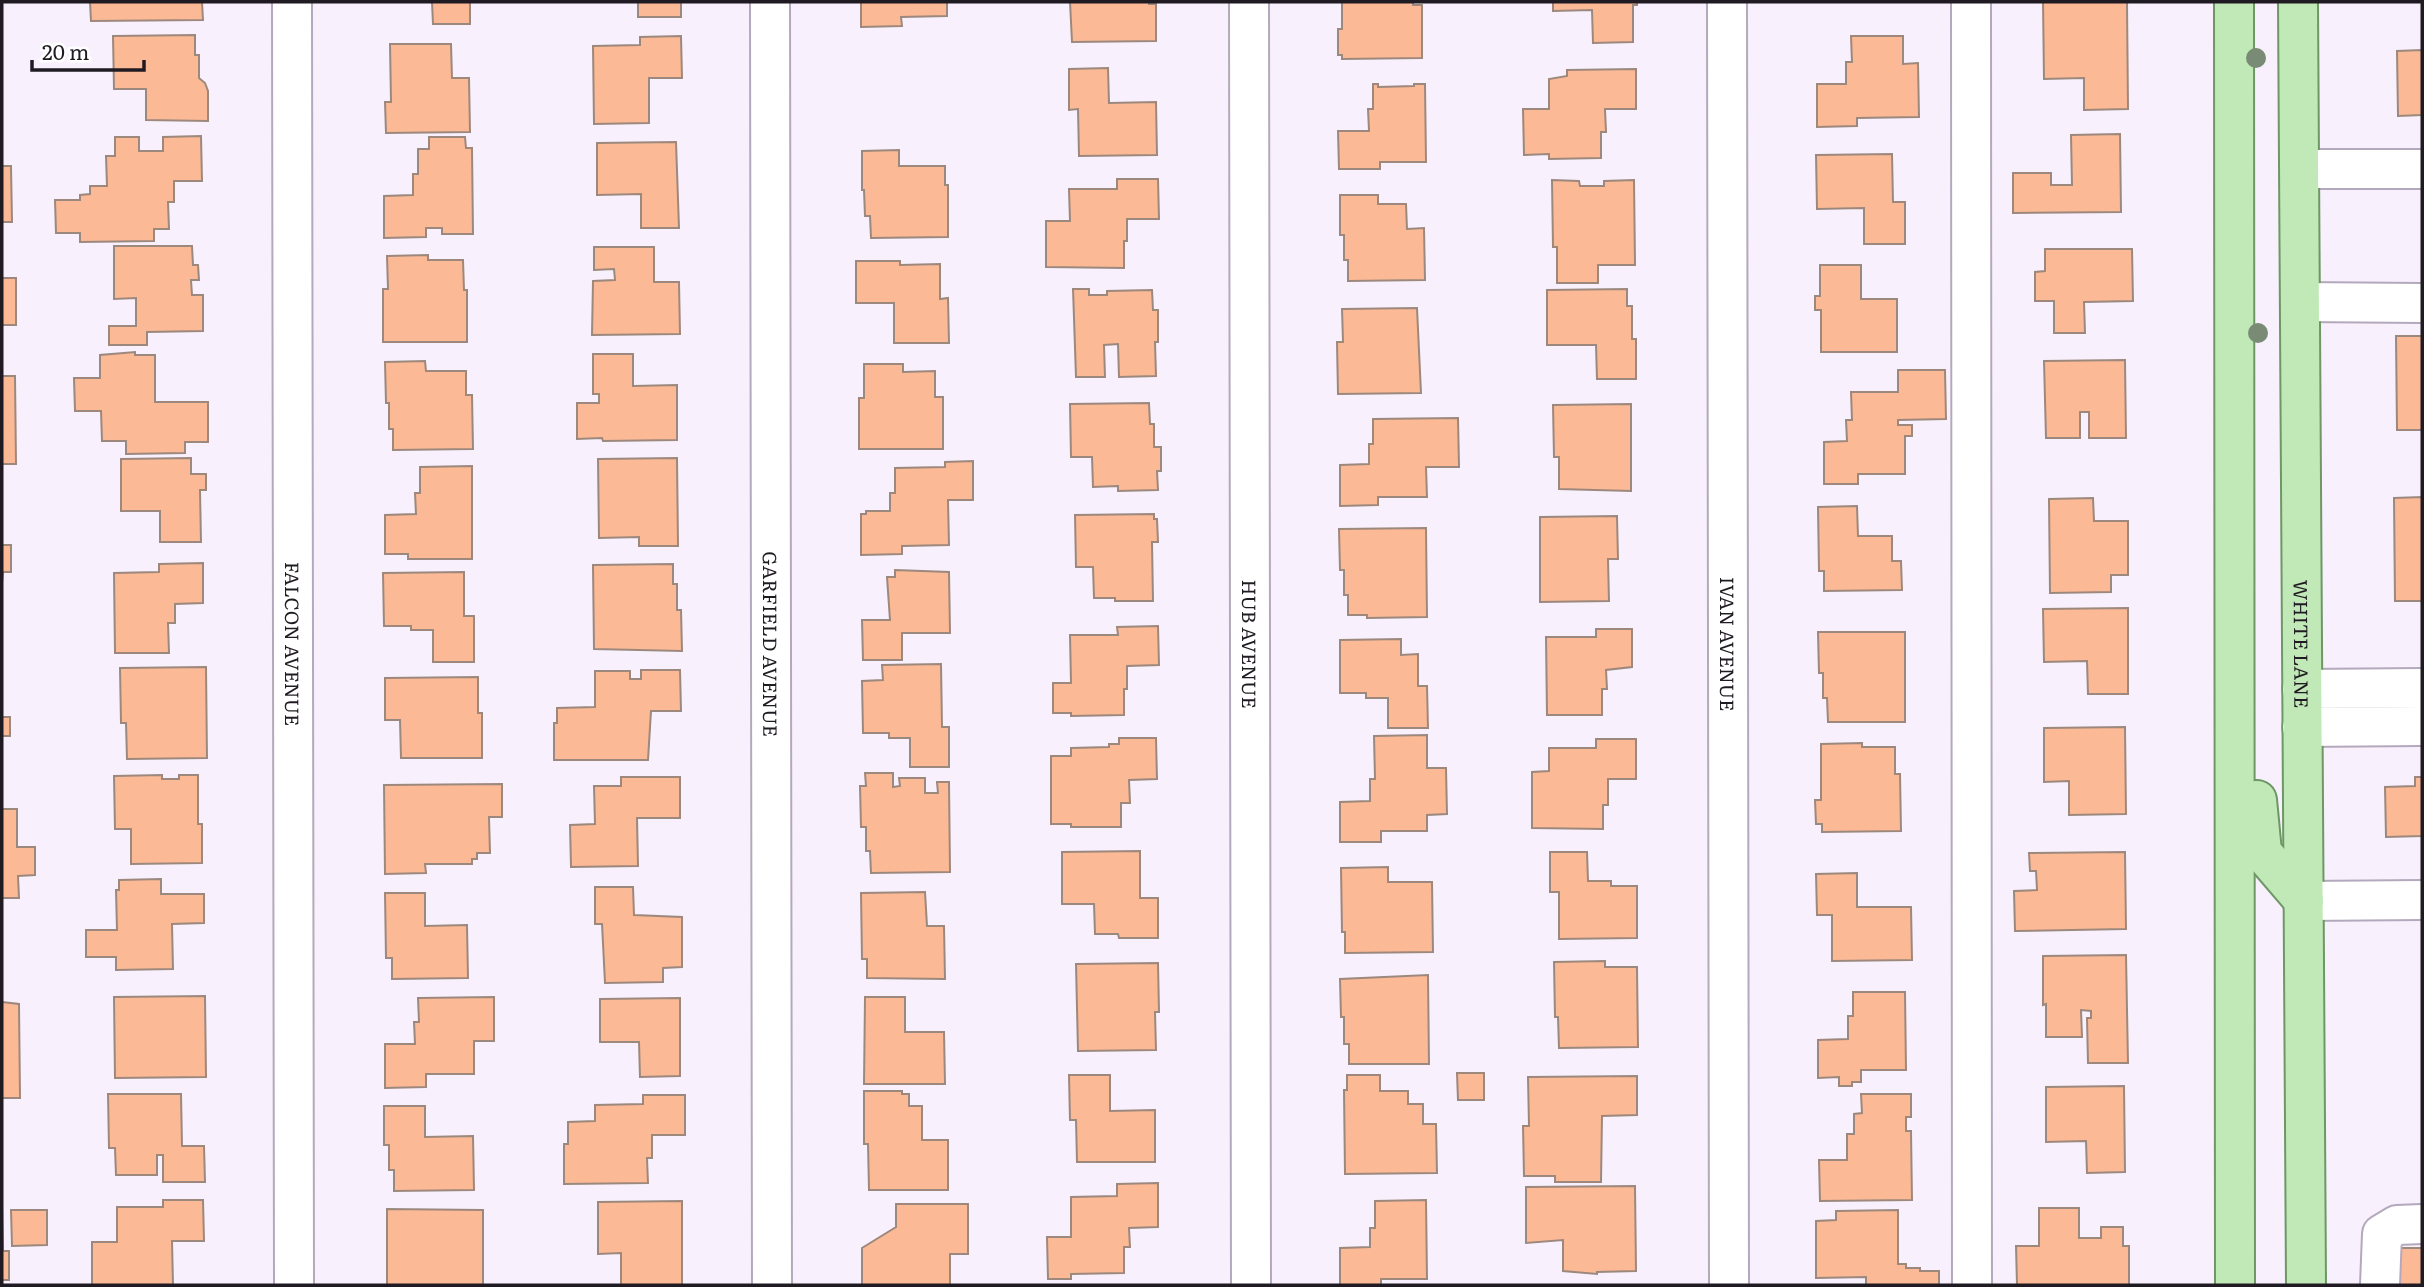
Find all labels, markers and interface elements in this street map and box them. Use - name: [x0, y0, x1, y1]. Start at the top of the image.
- scale bar: [32, 28, 144, 72]
- text: 20 m: [42, 35, 89, 66]
- street label: GARFIELD AVENUE: [757, 551, 785, 737]
- street label: FALCON AVENUE: [279, 562, 307, 726]
- street label: IVAN AVENUE: [1714, 577, 1742, 711]
- street label: HUB AVENUE: [1236, 579, 1264, 709]
- street label: WHITE LANE: [2288, 580, 2316, 708]

